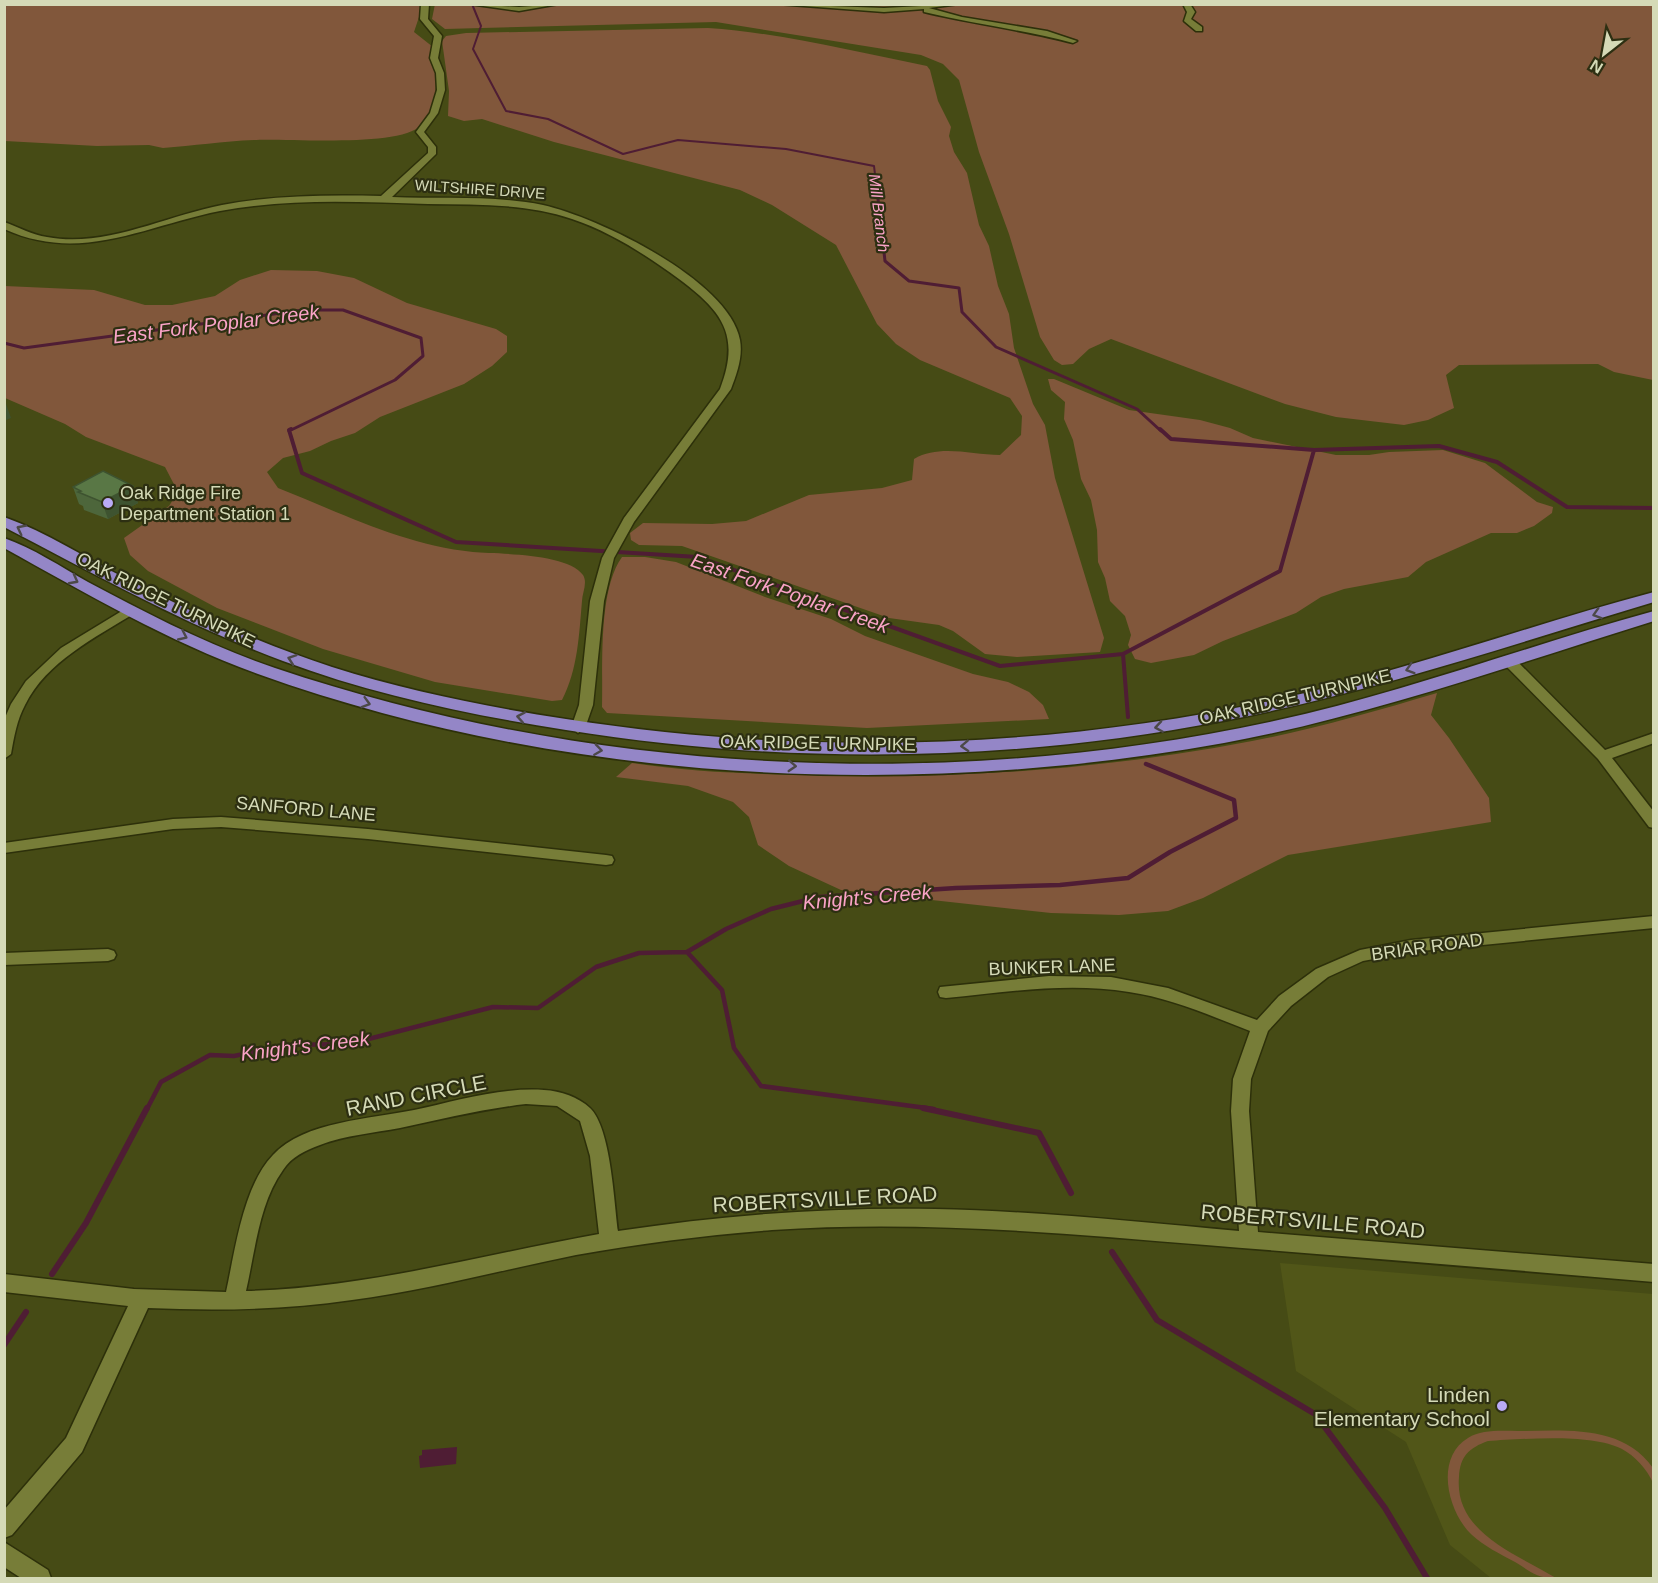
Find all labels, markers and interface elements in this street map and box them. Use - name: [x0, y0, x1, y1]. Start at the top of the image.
- north arrow: [1574, 24, 1634, 84]
- text: N: [1587, 56, 1606, 77]
- water label: Mill Branch: [866, 173, 892, 253]
- street label: WILTSHIRE DRIVE: [414, 176, 546, 202]
- water label: East Fork Poplar Creek: [112, 300, 321, 348]
- place label: Oak Ridge Fire Department Station 1: [120, 483, 290, 524]
- marker: Oak Ridge Fire Department Station 1: [101, 496, 115, 510]
- one-way arrow: [17, 525, 28, 536]
- street label: OAK RIDGE TURNPIKE: [74, 548, 258, 652]
- water label: East Fork Poplar Creek: [688, 549, 893, 638]
- one-way arrow: [68, 573, 79, 584]
- one-way arrow: [1592, 607, 1603, 619]
- one-way arrow: [176, 629, 187, 641]
- one-way arrow: [287, 653, 297, 666]
- one-way arrow: [1405, 662, 1416, 674]
- street label: OAK RIDGE TURNPIKE: [1197, 665, 1393, 729]
- one-way arrow: [360, 696, 371, 708]
- one-way arrow: [516, 711, 526, 724]
- one-way arrow: [1155, 720, 1164, 732]
- street label: OAK RIDGE TURNPIKE: [720, 731, 916, 755]
- one-way arrow: [961, 739, 970, 752]
- one-way arrow: [593, 743, 602, 755]
- one-way arrow: [787, 760, 796, 773]
- street label: SANFORD LANE: [235, 793, 377, 825]
- water label: Knight's Creek: [802, 880, 933, 914]
- street label: BRIAR ROAD: [1370, 929, 1484, 965]
- street label: BUNKER LANE: [988, 955, 1116, 979]
- water label: Knight's Creek: [239, 1027, 372, 1065]
- street label: RAND CIRCLE: [344, 1070, 488, 1120]
- street label: ROBERTSVILLE ROAD: [712, 1182, 938, 1216]
- street label: ROBERTSVILLE ROAD: [1200, 1200, 1426, 1242]
- place label: Linden Elementary School: [1314, 1383, 1490, 1430]
- marker: Linden Elementary School: [1495, 1399, 1509, 1413]

